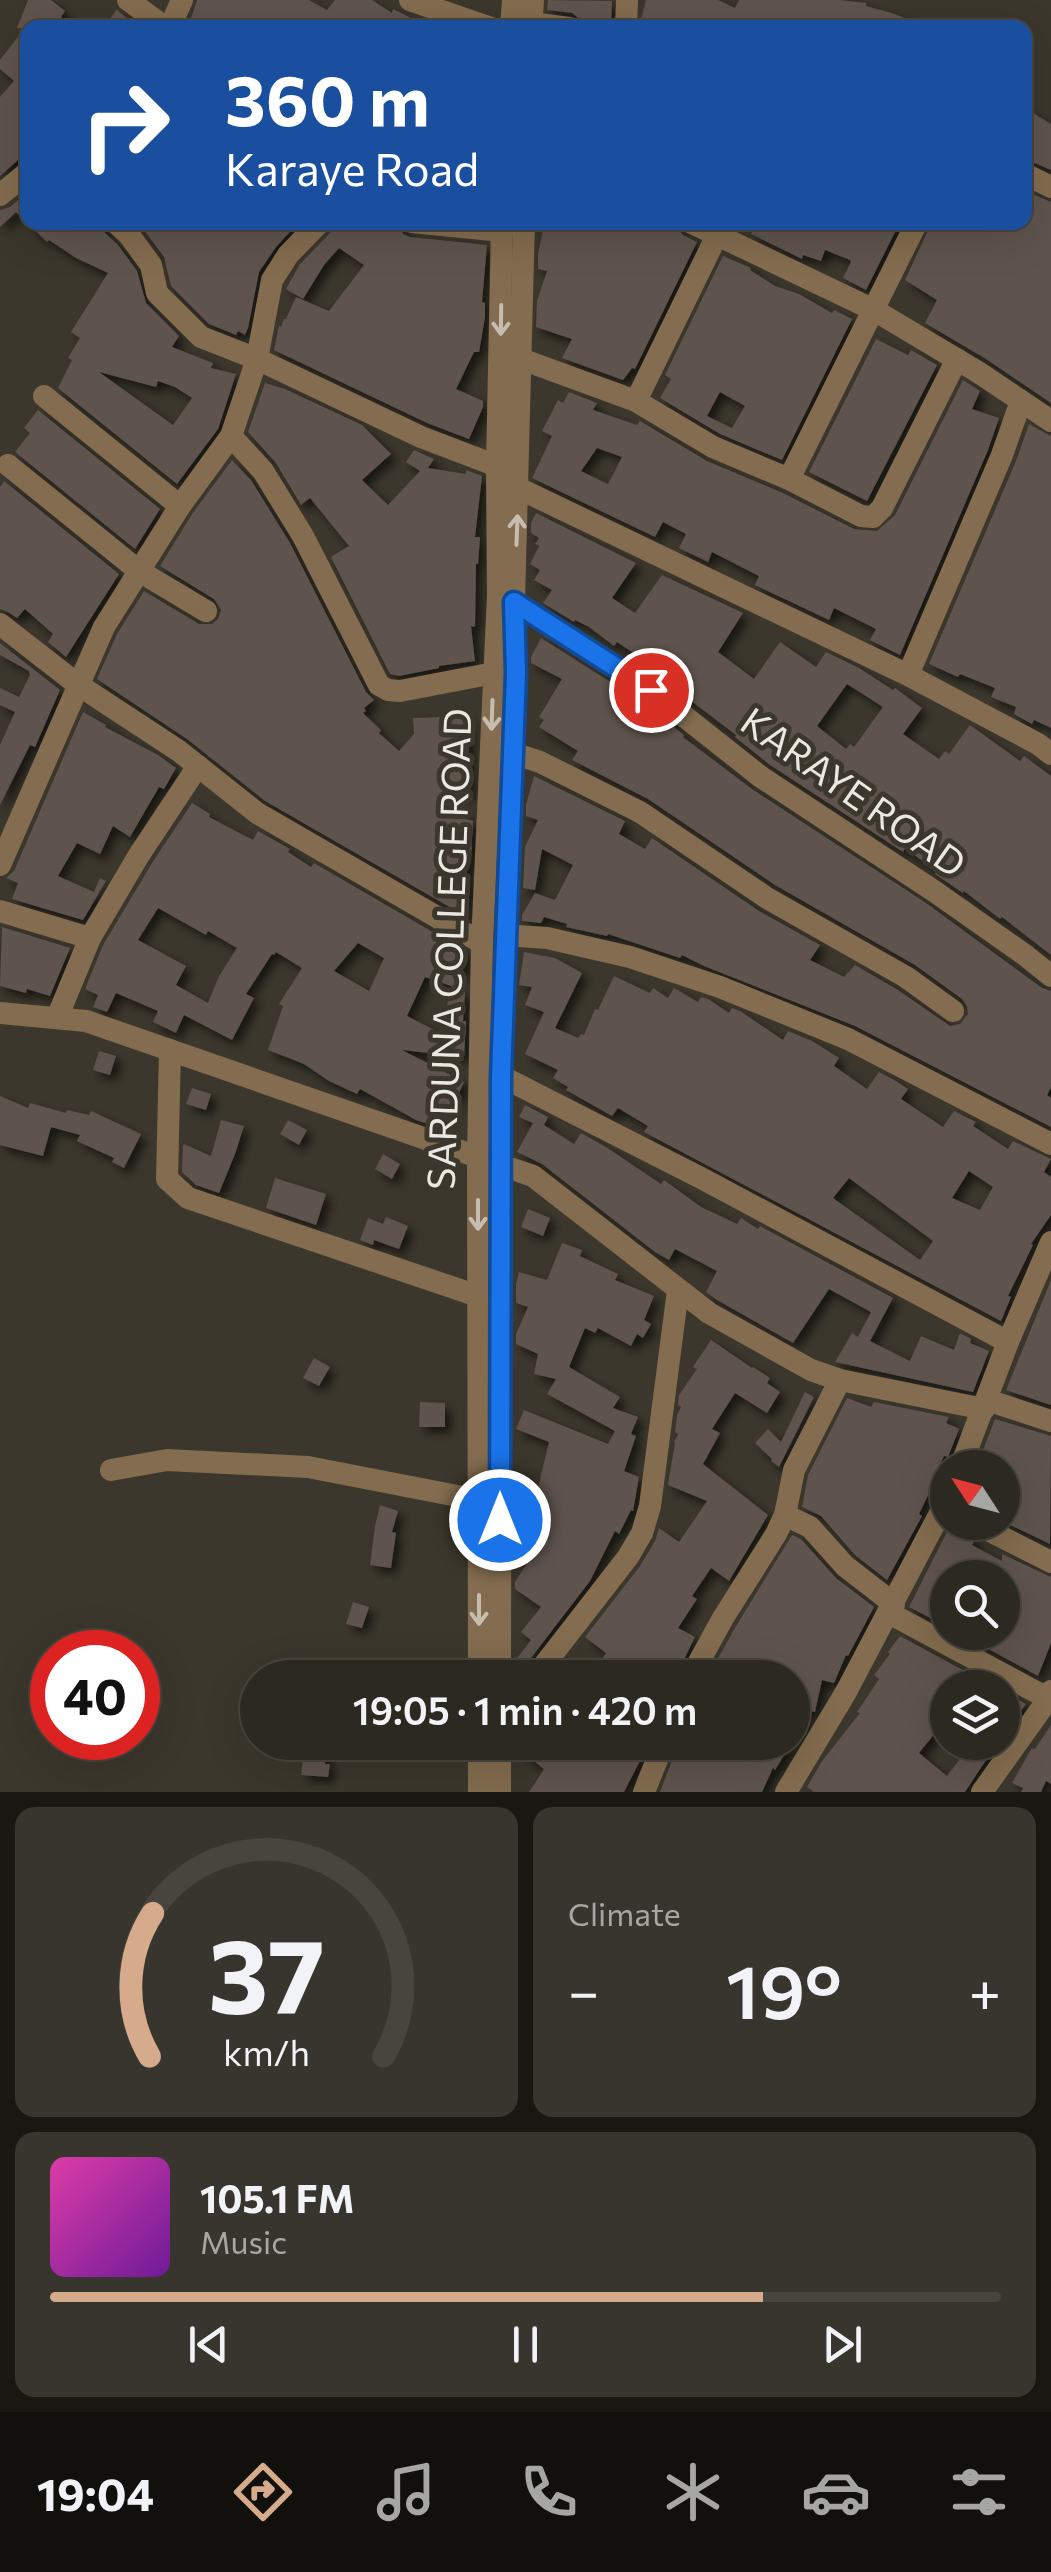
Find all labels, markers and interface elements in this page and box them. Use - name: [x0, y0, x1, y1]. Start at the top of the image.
- text: 360 m: [225, 55, 430, 140]
- icon: right: [60, 60, 190, 190]
- text: Karaye Road: [225, 140, 479, 195]
- one-way arrow: [492, 302, 510, 335]
- one-way arrow: [508, 515, 527, 547]
- pin: [609, 648, 694, 733]
- icon: arrive: [624, 663, 679, 718]
- street label: KARAYE ROAD: [733, 696, 976, 886]
- one-way arrow: [482, 698, 501, 730]
- street label: SARDUNA COLLEGE ROAD: [416, 707, 479, 1190]
- one-way arrow: [468, 1198, 488, 1230]
- north arrow: [930, 1450, 1020, 1540]
- map controls: [930, 1450, 1020, 1760]
- position arrow: [448, 1468, 552, 1572]
- button: search: [930, 1560, 1020, 1650]
- one-way arrow: [470, 1592, 488, 1625]
- speed limit sign: 40: [30, 1630, 160, 1760]
- button: layers: [930, 1670, 1020, 1760]
- text: 19:05 · 1 min · 420 m: [353, 1686, 697, 1733]
- text: Climate: [568, 1893, 681, 1933]
- text: 37: [208, 1908, 325, 2035]
- text: 19°: [726, 1943, 842, 2034]
- text: −: [568, 1956, 599, 2023]
- text: +: [969, 1956, 1001, 2023]
- text: km/h: [223, 2030, 310, 2073]
- text: 105.1 FM: [200, 2174, 354, 2221]
- text: Music: [200, 2221, 287, 2261]
- icon: previous: [181, 2317, 236, 2372]
- icon: pause: [498, 2317, 553, 2372]
- icon: next: [815, 2317, 870, 2372]
- icon: directions: [228, 2457, 298, 2527]
- icon: music: [371, 2457, 441, 2527]
- icon: phone: [514, 2457, 584, 2527]
- icon: climate: [658, 2457, 728, 2527]
- icon: car: [801, 2457, 871, 2527]
- icon: filters: [944, 2457, 1014, 2527]
- text: 19:04: [37, 2465, 154, 2520]

